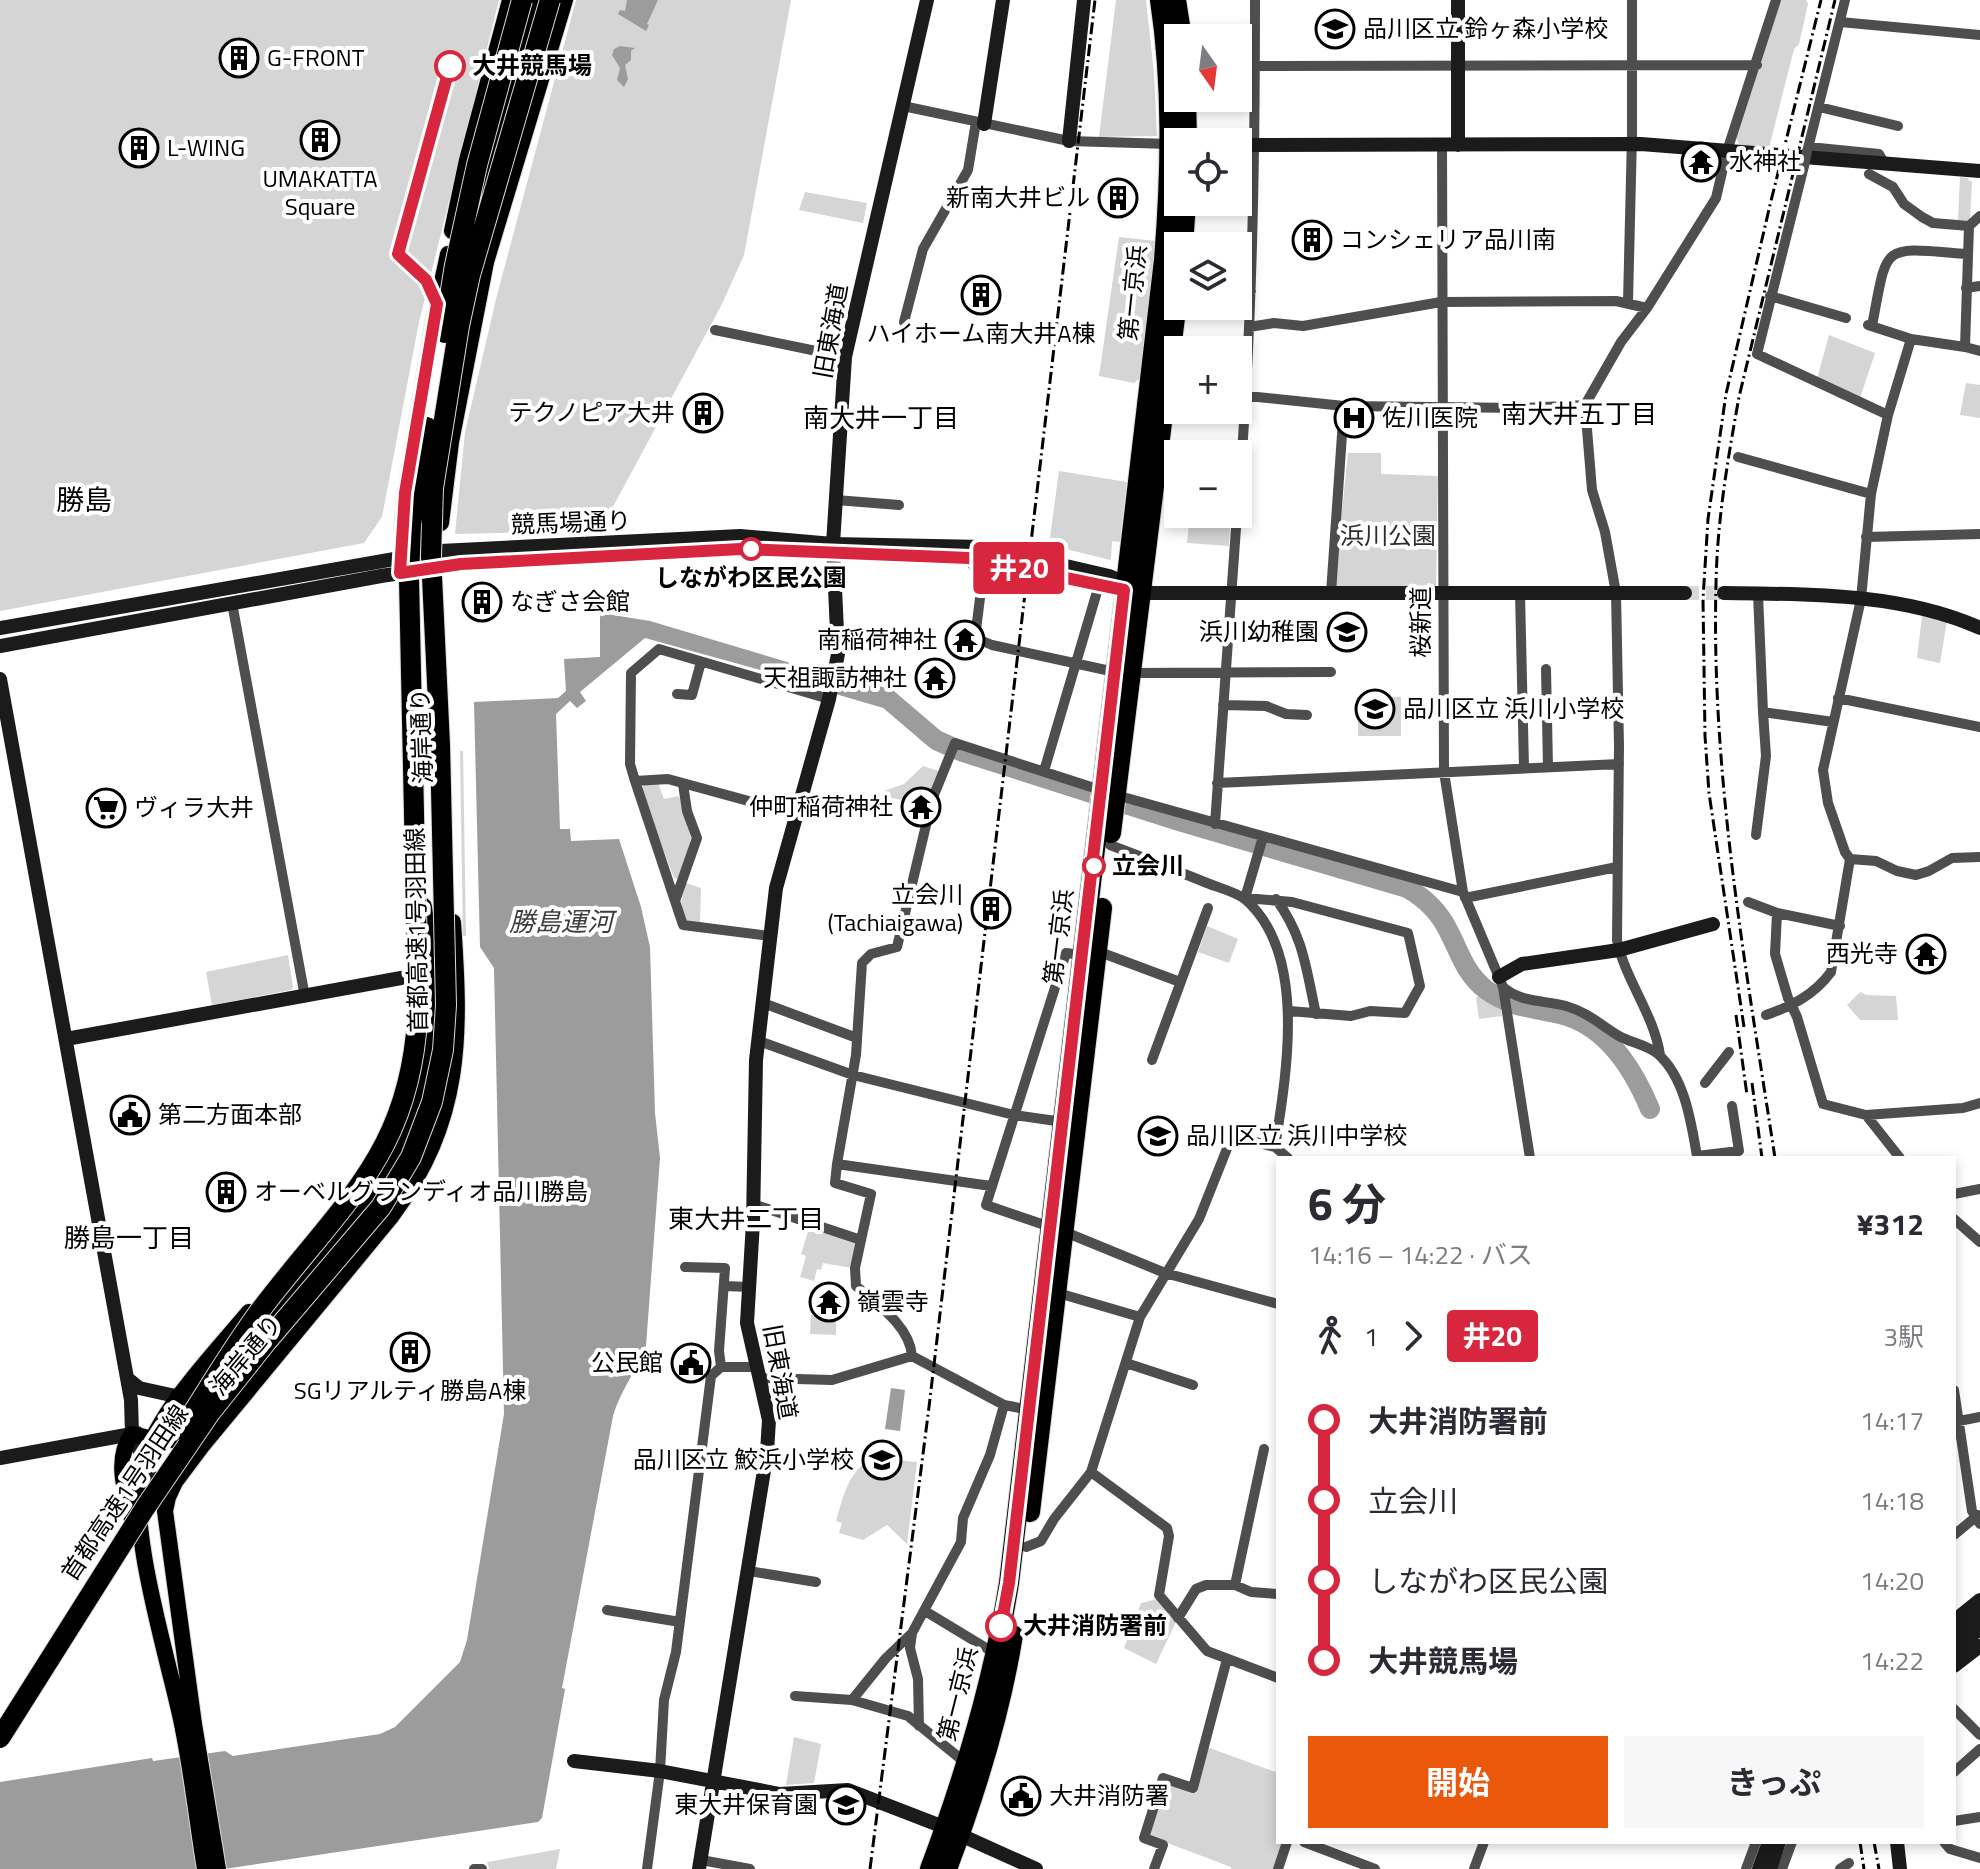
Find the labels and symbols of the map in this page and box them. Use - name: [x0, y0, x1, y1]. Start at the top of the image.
- school or university icon: 品川区立 鈴ヶ森小学校: [1314, 8, 1356, 50]
- place label: 品川区立 鈴ヶ森小学校: [1363, 10, 1608, 46]
- north arrow: [1164, 24, 1252, 112]
- building icon: G-FRONT: [218, 37, 260, 79]
- place label: G-FRONT: [267, 39, 365, 75]
- place label: 大井競馬場: [472, 47, 592, 83]
- marker: 大井競馬場: [435, 51, 465, 81]
- building icon: UMAKATTA Square: [299, 119, 341, 161]
- building icon: L-WING: [118, 127, 160, 169]
- place label: L-WING: [167, 129, 245, 165]
- temple icon: 水神社: [1680, 141, 1722, 183]
- place label: 水神社: [1729, 143, 1801, 179]
- place label: UMAKATTA Square: [262, 160, 378, 224]
- building icon: 新南大井ビル: [1097, 177, 1139, 219]
- place label: 新南大井ビル: [946, 179, 1090, 215]
- building icon: コンシェリア品川南: [1291, 219, 1333, 261]
- place label: コンシェリア品川南: [1340, 221, 1556, 257]
- street label: 第一京浜: [1109, 243, 1155, 343]
- building icon: ハイホーム南大井A棟: [960, 274, 1002, 316]
- street label: 旧東海道: [804, 280, 856, 381]
- place label: ハイホーム南大井A棟: [866, 315, 1096, 351]
- building icon: テクノピア大井: [682, 392, 724, 434]
- place label: テクノピア大井: [508, 394, 675, 430]
- district label: 南大井五丁目: [1501, 394, 1657, 433]
- hospital icon: 佐川医院: [1333, 397, 1375, 439]
- district label: 南大井一丁目: [803, 398, 959, 437]
- place label: 佐川医院: [1382, 399, 1478, 435]
- district label: 勝島: [56, 478, 112, 521]
- street label: 競馬場通り: [510, 502, 632, 542]
- park label: 浜川公園: [1340, 517, 1436, 553]
- marker: しながわ区民公園: [740, 538, 762, 560]
- line badge: 井20: [973, 542, 1065, 594]
- place label: しながわ区民公園: [655, 559, 847, 595]
- building icon: なぎさ会館: [461, 581, 503, 623]
- place label: なぎさ会館: [510, 583, 630, 619]
- street label: 桜新道: [1402, 586, 1438, 658]
- school or university icon: 浜川幼稚園: [1326, 611, 1368, 653]
- place label: 浜川幼稚園: [1199, 613, 1319, 649]
- temple icon: 南稲荷神社: [944, 619, 986, 661]
- place label: 南稲荷神社: [817, 621, 937, 657]
- temple icon: 天祖諏訪神社: [914, 657, 956, 699]
- place label: 天祖諏訪神社: [763, 659, 907, 695]
- street label: 海岸通り: [401, 687, 441, 785]
- school or university icon: 品川区立 浜川小学校: [1354, 688, 1396, 730]
- place label: 品川区立 浜川小学校: [1403, 690, 1624, 726]
- temple icon: 仲町稲荷神社: [900, 786, 942, 828]
- supermarket icon: ヴィラ大井: [85, 787, 127, 829]
- place label: 仲町稲荷神社: [749, 788, 893, 824]
- place label: ヴィラ大井: [134, 789, 254, 825]
- street label: 首都高速1号羽田線: [396, 827, 436, 1033]
- place label: 立会川: [1112, 847, 1184, 883]
- marker: 立会川: [1083, 855, 1105, 877]
- place label: 立会川 (Tachiaigawa): [827, 876, 963, 940]
- street label: 第一京浜: [1034, 887, 1082, 987]
- building icon: 立会川 (Tachiaigawa): [970, 888, 1012, 930]
- water label: 勝島運河: [509, 902, 618, 941]
- temple icon: 西光寺: [1905, 933, 1947, 975]
- place label: 西光寺: [1826, 935, 1898, 971]
- public building icon: 第二方面本部: [109, 1094, 151, 1136]
- place label: 第二方面本部: [158, 1096, 302, 1132]
- school or university icon: 品川区立 浜川中学校: [1137, 1115, 1179, 1157]
- place label: 品川区立 浜川中学校: [1186, 1117, 1407, 1153]
- building icon: オーベルグランディオ品川勝島: [205, 1171, 247, 1213]
- place label: オーベルグランディオ品川勝島: [254, 1173, 588, 1209]
- district label: 東大井二丁目: [668, 1199, 824, 1238]
- district label: 勝島一丁目: [64, 1218, 194, 1257]
- temple icon: 嶺雲寺: [808, 1281, 850, 1323]
- place label: 嶺雲寺: [857, 1283, 929, 1319]
- street label: 海岸通り: [201, 1306, 290, 1403]
- street label: 旧東海道: [755, 1321, 807, 1422]
- building icon: SGリアルティ勝島A棟: [389, 1331, 431, 1373]
- public building icon: 公民館: [670, 1342, 712, 1384]
- place label: 公民館: [591, 1344, 663, 1380]
- place label: SGリアルティ勝島A棟: [294, 1372, 526, 1408]
- street label: 首都高速1号羽田線: [52, 1397, 197, 1588]
- school or university icon: 品川区立 鮫浜小学校: [861, 1439, 903, 1481]
- place label: 品川区立 鮫浜小学校: [633, 1441, 854, 1477]
- place label: 大井消防署前: [1023, 1607, 1167, 1643]
- marker: 大井消防署前: [986, 1611, 1016, 1641]
- street label: 第一京浜: [928, 1643, 986, 1745]
- public building icon: 大井消防署: [1000, 1775, 1042, 1817]
- place label: 大井消防署: [1049, 1777, 1169, 1813]
- school or university icon: 東大井保育園: [825, 1784, 867, 1826]
- place label: 東大井保育園: [674, 1786, 818, 1822]

